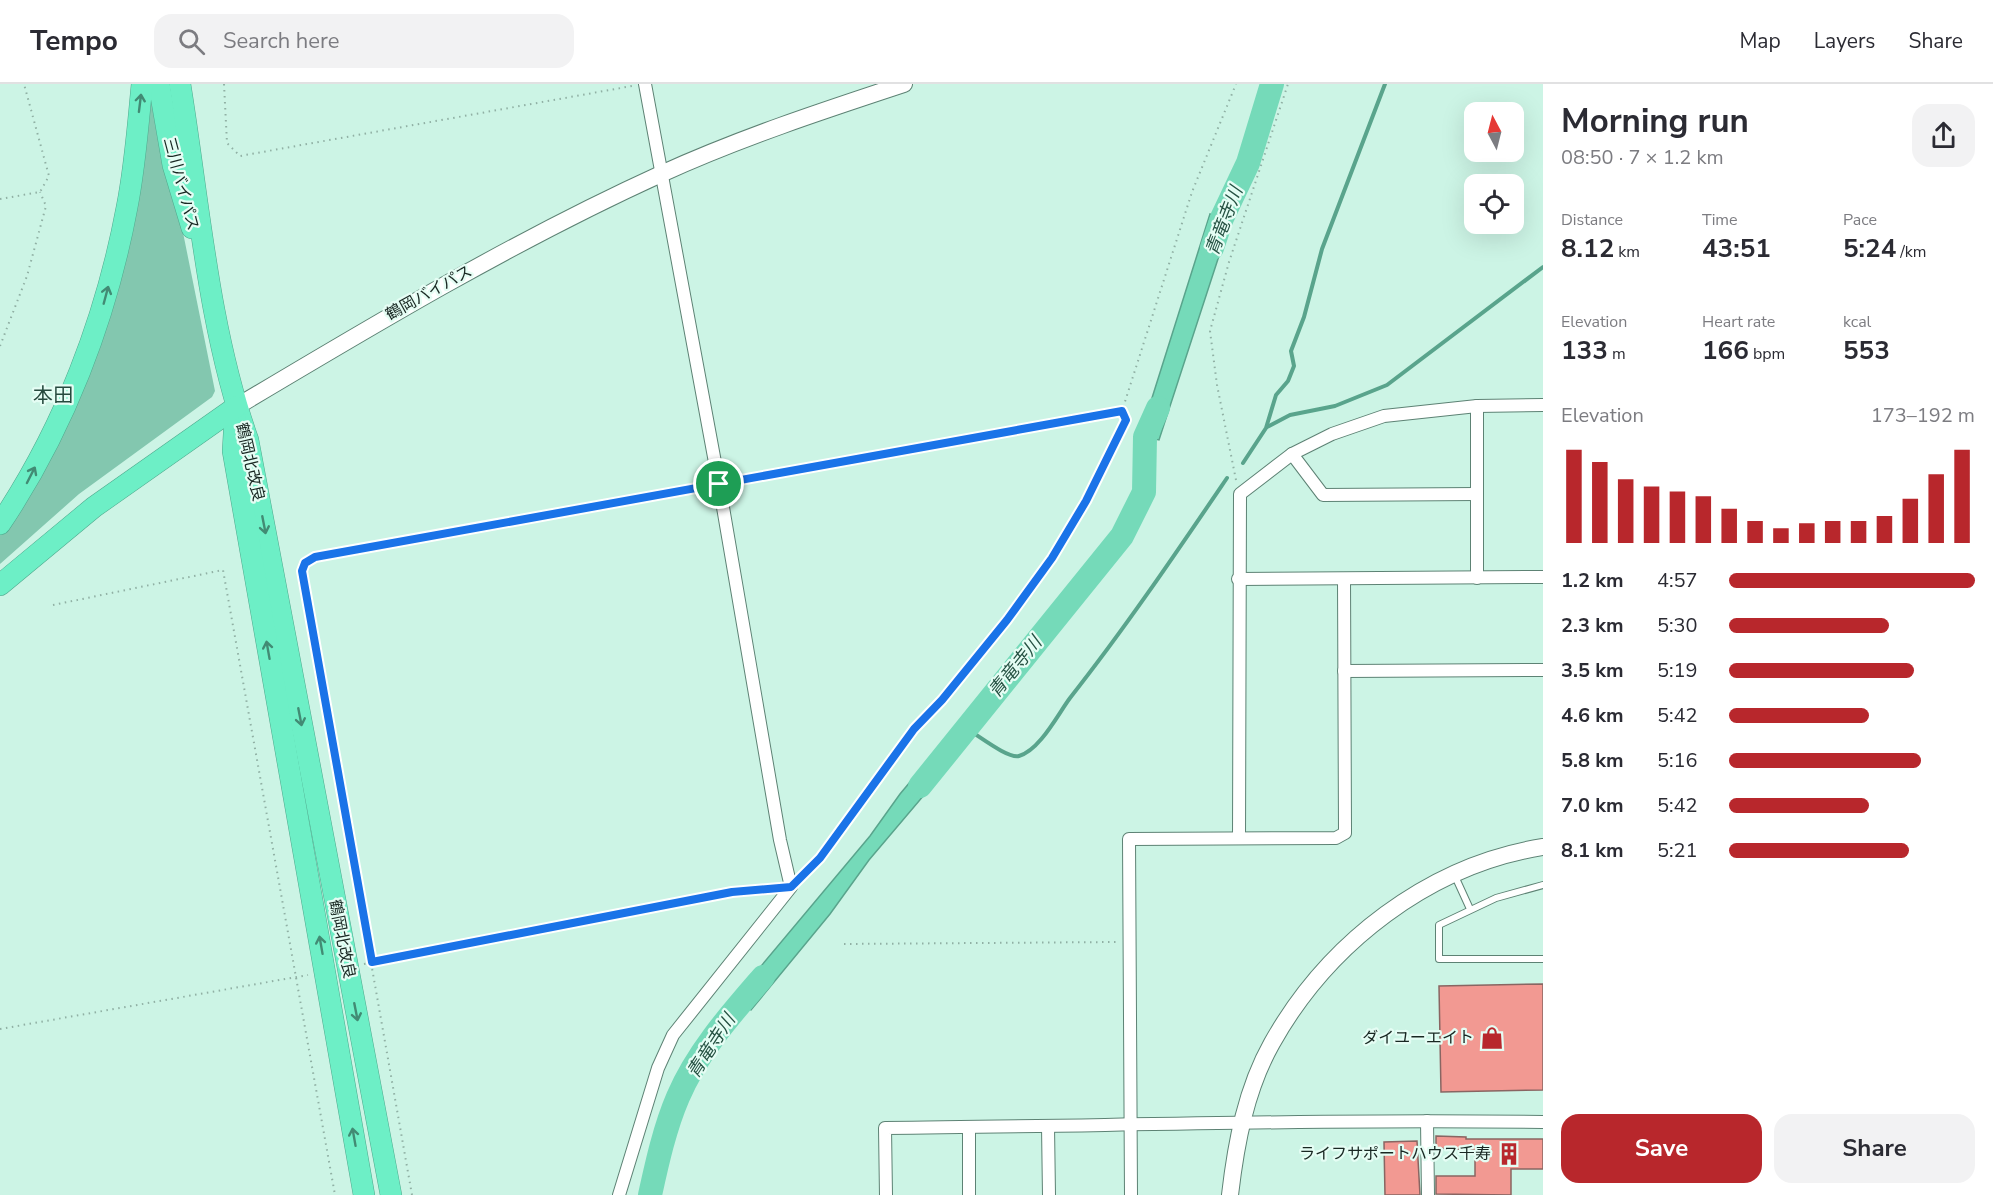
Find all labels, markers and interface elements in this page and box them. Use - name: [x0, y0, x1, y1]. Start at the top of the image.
- search box: [154, 14, 574, 68]
- text: Tempo: [30, 22, 118, 60]
- icon: search: [175, 25, 208, 58]
- text: Search here: [223, 26, 339, 56]
- text: Map: [1739, 27, 1781, 55]
- text: Layers: [1814, 27, 1875, 55]
- text: Share: [1908, 27, 1963, 55]
- one-way arrow: [135, 94, 146, 114]
- text: Morning run: [1561, 99, 1749, 144]
- north arrow: [1464, 102, 1524, 162]
- map controls: [1464, 102, 1524, 234]
- button: share: [1912, 104, 1975, 167]
- street label: 三川バイパス: [158, 135, 204, 233]
- text: 08:50 · 7 × 1.2 km: [1561, 144, 1724, 171]
- button: locate: [1464, 174, 1524, 234]
- water label: 青竜寺川: [1200, 181, 1249, 259]
- text: Distance: [1561, 209, 1623, 231]
- text: Time: [1702, 209, 1738, 231]
- text: Pace: [1843, 209, 1877, 231]
- text: 8.12: [1561, 231, 1614, 266]
- text: 43:51: [1702, 231, 1771, 266]
- text: 5:24: [1843, 231, 1896, 266]
- text: km: [1614, 241, 1640, 263]
- text: /km: [1896, 241, 1927, 263]
- street label: 鶴岡バイパス: [382, 260, 476, 326]
- one-way arrow: [100, 286, 112, 305]
- text: Elevation: [1561, 311, 1627, 333]
- text: Heart rate: [1702, 311, 1775, 333]
- text: kcal: [1843, 311, 1871, 333]
- text: 133: [1561, 333, 1608, 368]
- text: 166: [1702, 333, 1749, 368]
- text: 553: [1843, 333, 1890, 368]
- text: m: [1608, 343, 1626, 365]
- text: bpm: [1749, 343, 1785, 365]
- district label: 本田: [33, 382, 73, 409]
- text: Elevation: [1561, 402, 1644, 429]
- text: 173–192 m: [1871, 402, 1975, 429]
- street label: 鶴岡北改良: [230, 421, 270, 503]
- pin: [693, 458, 744, 509]
- one-way arrow: [26, 466, 38, 484]
- icon: arrive: [702, 467, 735, 500]
- one-way arrow: [259, 515, 270, 535]
- text: 1.2 km: [1561, 567, 1624, 594]
- text: 4:57: [1657, 567, 1698, 594]
- text: 2.3 km: [1561, 612, 1624, 639]
- text: 5:30: [1657, 612, 1698, 639]
- water label: 青竜寺川: [983, 630, 1048, 703]
- one-way arrow: [262, 640, 273, 660]
- text: 3.5 km: [1561, 657, 1624, 684]
- text: 5:19: [1657, 657, 1698, 684]
- text: 4.6 km: [1561, 702, 1624, 729]
- text: 5:42: [1657, 702, 1698, 729]
- one-way arrow: [295, 707, 306, 726]
- text: 5.8 km: [1561, 747, 1624, 774]
- text: 5:16: [1657, 747, 1698, 774]
- text: 7.0 km: [1561, 792, 1624, 819]
- text: 5:42: [1657, 792, 1698, 819]
- text: 8.1 km: [1561, 837, 1624, 864]
- text: 5:21: [1657, 837, 1698, 864]
- street label: 鶴岡北改良: [324, 898, 360, 980]
- one-way arrow: [315, 936, 326, 956]
- one-way arrow: [351, 1001, 362, 1021]
- water label: 青竜寺川: [681, 1008, 742, 1083]
- shop icon: ダイユーエイト: [1479, 1025, 1505, 1051]
- place label: ダイユーエイト: [1362, 1027, 1474, 1049]
- button: Save: [1561, 1114, 1762, 1183]
- button: Share: [1774, 1114, 1975, 1183]
- one-way arrow: [348, 1128, 359, 1148]
- building icon: ライフサポートハウス千寿: [1496, 1141, 1522, 1167]
- place label: ライフサポートハウス千寿: [1299, 1143, 1491, 1165]

